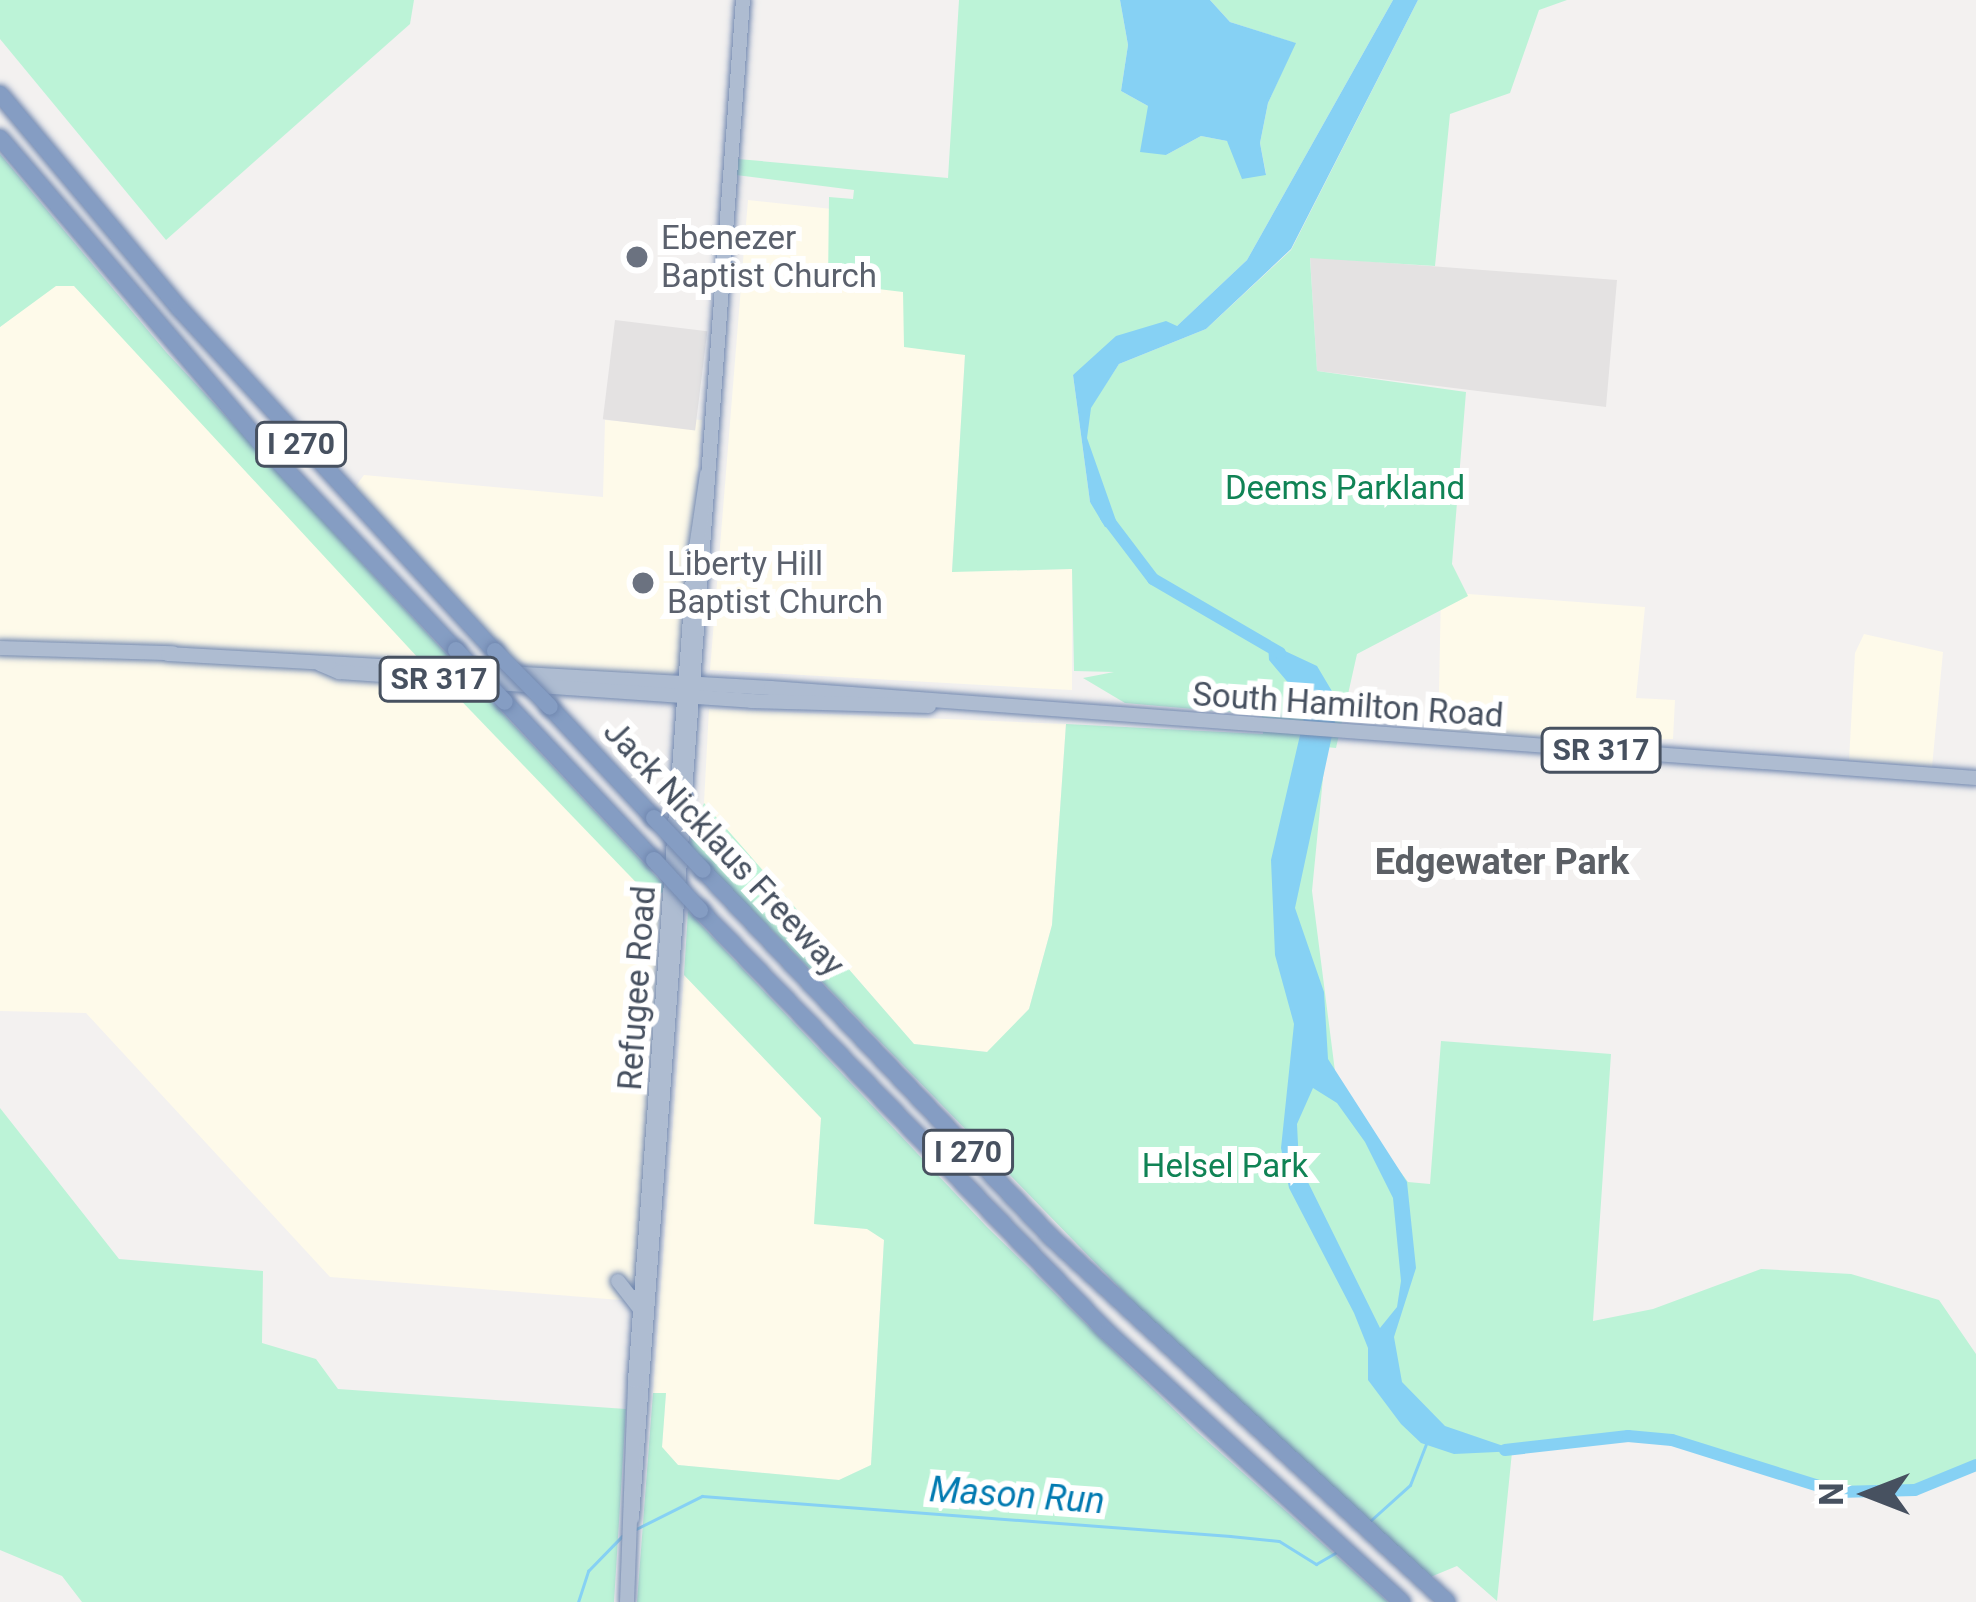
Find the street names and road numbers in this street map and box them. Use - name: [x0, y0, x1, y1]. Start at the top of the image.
- road number: I 270: [253, 420, 349, 468]
- road number: SR 317: [376, 655, 502, 703]
- street label: South Hamilton Road: [1191, 674, 1505, 736]
- street label: Jack Nicklaus Freeway: [595, 712, 853, 984]
- road number: SR 317: [1538, 726, 1664, 774]
- street label: Refugee Road: [610, 884, 664, 1092]
- road number: I 270: [920, 1128, 1016, 1176]

